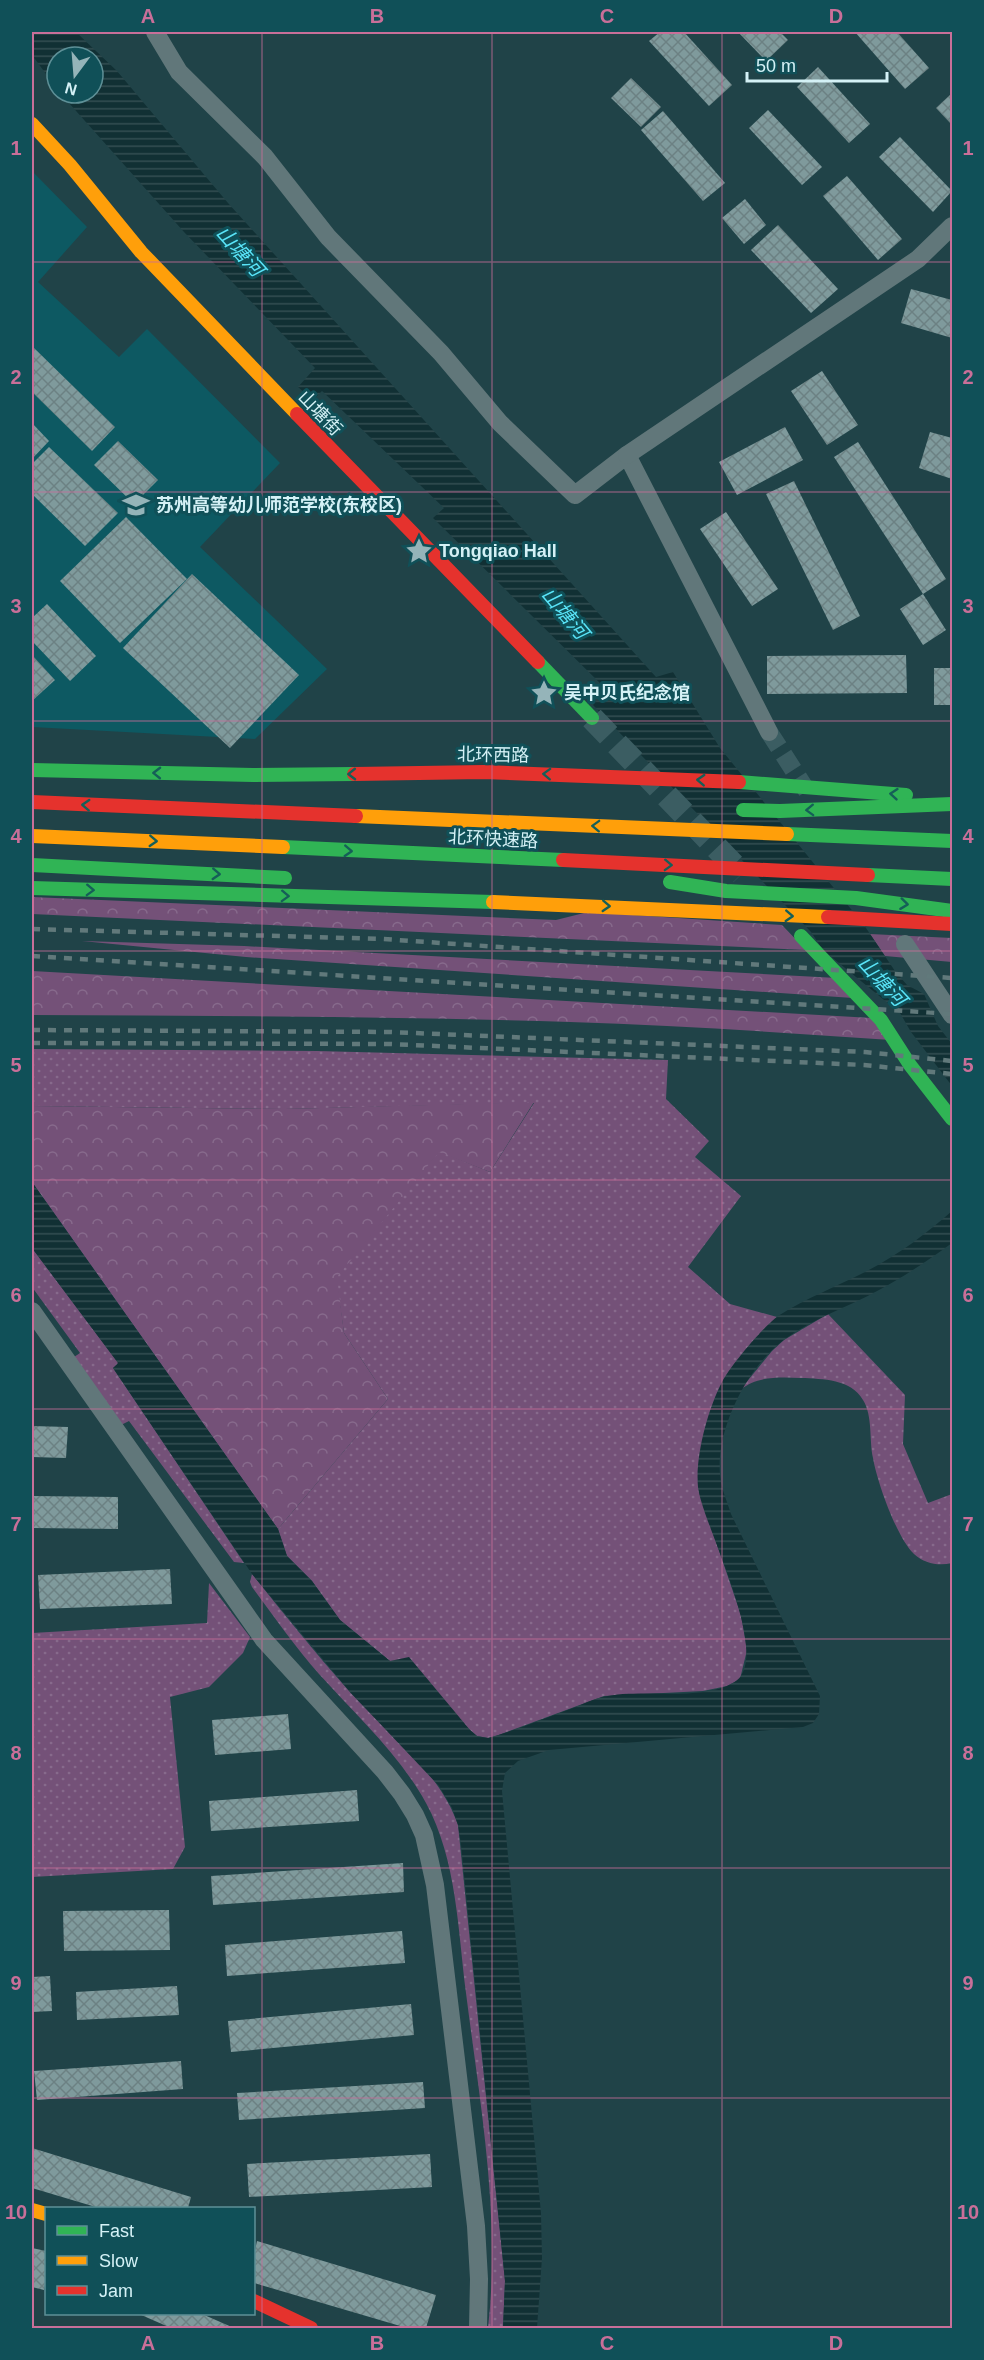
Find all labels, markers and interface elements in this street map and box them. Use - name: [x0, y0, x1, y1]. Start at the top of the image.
- text: A: [141, 5, 155, 27]
- text: B: [370, 5, 384, 27]
- text: C: [600, 5, 614, 27]
- text: D: [829, 5, 843, 27]
- north arrow: [45, 45, 105, 105]
- scale bar: [747, 45, 886, 83]
- text: 50 m: [756, 56, 796, 76]
- text: N: [63, 79, 79, 99]
- text: 1: [10, 137, 22, 159]
- text: 1: [962, 137, 974, 159]
- water label: 山塘河: [212, 221, 271, 284]
- text: 2: [10, 366, 22, 388]
- text: 2: [962, 366, 974, 388]
- street label: 山塘街: [294, 387, 346, 439]
- school or university icon: 苏州高等幼儿师范学校(东校区): [121, 490, 151, 520]
- place label: 苏州高等幼儿师范学校(东校区): [156, 495, 402, 515]
- place icon: Tongqiao Hall: [404, 536, 434, 566]
- place label: Tongqiao Hall: [439, 541, 557, 561]
- water label: 山塘河: [537, 583, 595, 646]
- text: 3: [10, 595, 22, 617]
- text: 3: [962, 595, 974, 617]
- place icon: 吴中贝氏纪念馆: [529, 678, 559, 708]
- place label: 吴中贝氏纪念馆: [564, 682, 690, 703]
- street label: 北环西路: [457, 744, 529, 766]
- one-way arrow: [153, 767, 162, 779]
- one-way arrow: [348, 768, 357, 780]
- one-way arrow: [543, 768, 552, 780]
- one-way arrow: [696, 774, 705, 787]
- one-way arrow: [890, 787, 899, 800]
- one-way arrow: [82, 798, 91, 811]
- one-way arrow: [806, 803, 815, 816]
- one-way arrow: [591, 819, 600, 832]
- text: 4: [10, 825, 22, 847]
- text: 4: [962, 825, 974, 847]
- street label: 北环快速路: [448, 827, 538, 851]
- one-way arrow: [148, 835, 157, 848]
- one-way arrow: [343, 844, 352, 857]
- one-way arrow: [664, 858, 673, 871]
- one-way arrow: [211, 868, 220, 881]
- one-way arrow: [85, 884, 94, 897]
- one-way arrow: [280, 889, 289, 902]
- one-way arrow: [899, 898, 909, 910]
- one-way arrow: [601, 900, 610, 913]
- one-way arrow: [785, 909, 794, 922]
- water label: 山塘河: [853, 952, 913, 1013]
- text: 5: [10, 1054, 22, 1076]
- text: 5: [962, 1054, 974, 1076]
- text: 6: [10, 1284, 22, 1306]
- text: 6: [962, 1284, 974, 1306]
- text: 7: [10, 1513, 22, 1535]
- text: 7: [962, 1513, 974, 1535]
- text: 8: [10, 1742, 22, 1764]
- text: 8: [962, 1742, 974, 1764]
- text: 9: [10, 1972, 22, 1994]
- text: 9: [962, 1972, 974, 1994]
- text: 10: [5, 2201, 27, 2223]
- text: 10: [957, 2201, 979, 2223]
- legend: [45, 2207, 255, 2315]
- text: Fast: [99, 2221, 134, 2241]
- text: Slow: [99, 2251, 139, 2271]
- text: Jam: [99, 2281, 133, 2301]
- text: A: [141, 2332, 155, 2354]
- text: B: [370, 2332, 384, 2354]
- text: C: [600, 2332, 614, 2354]
- text: D: [829, 2332, 843, 2354]

